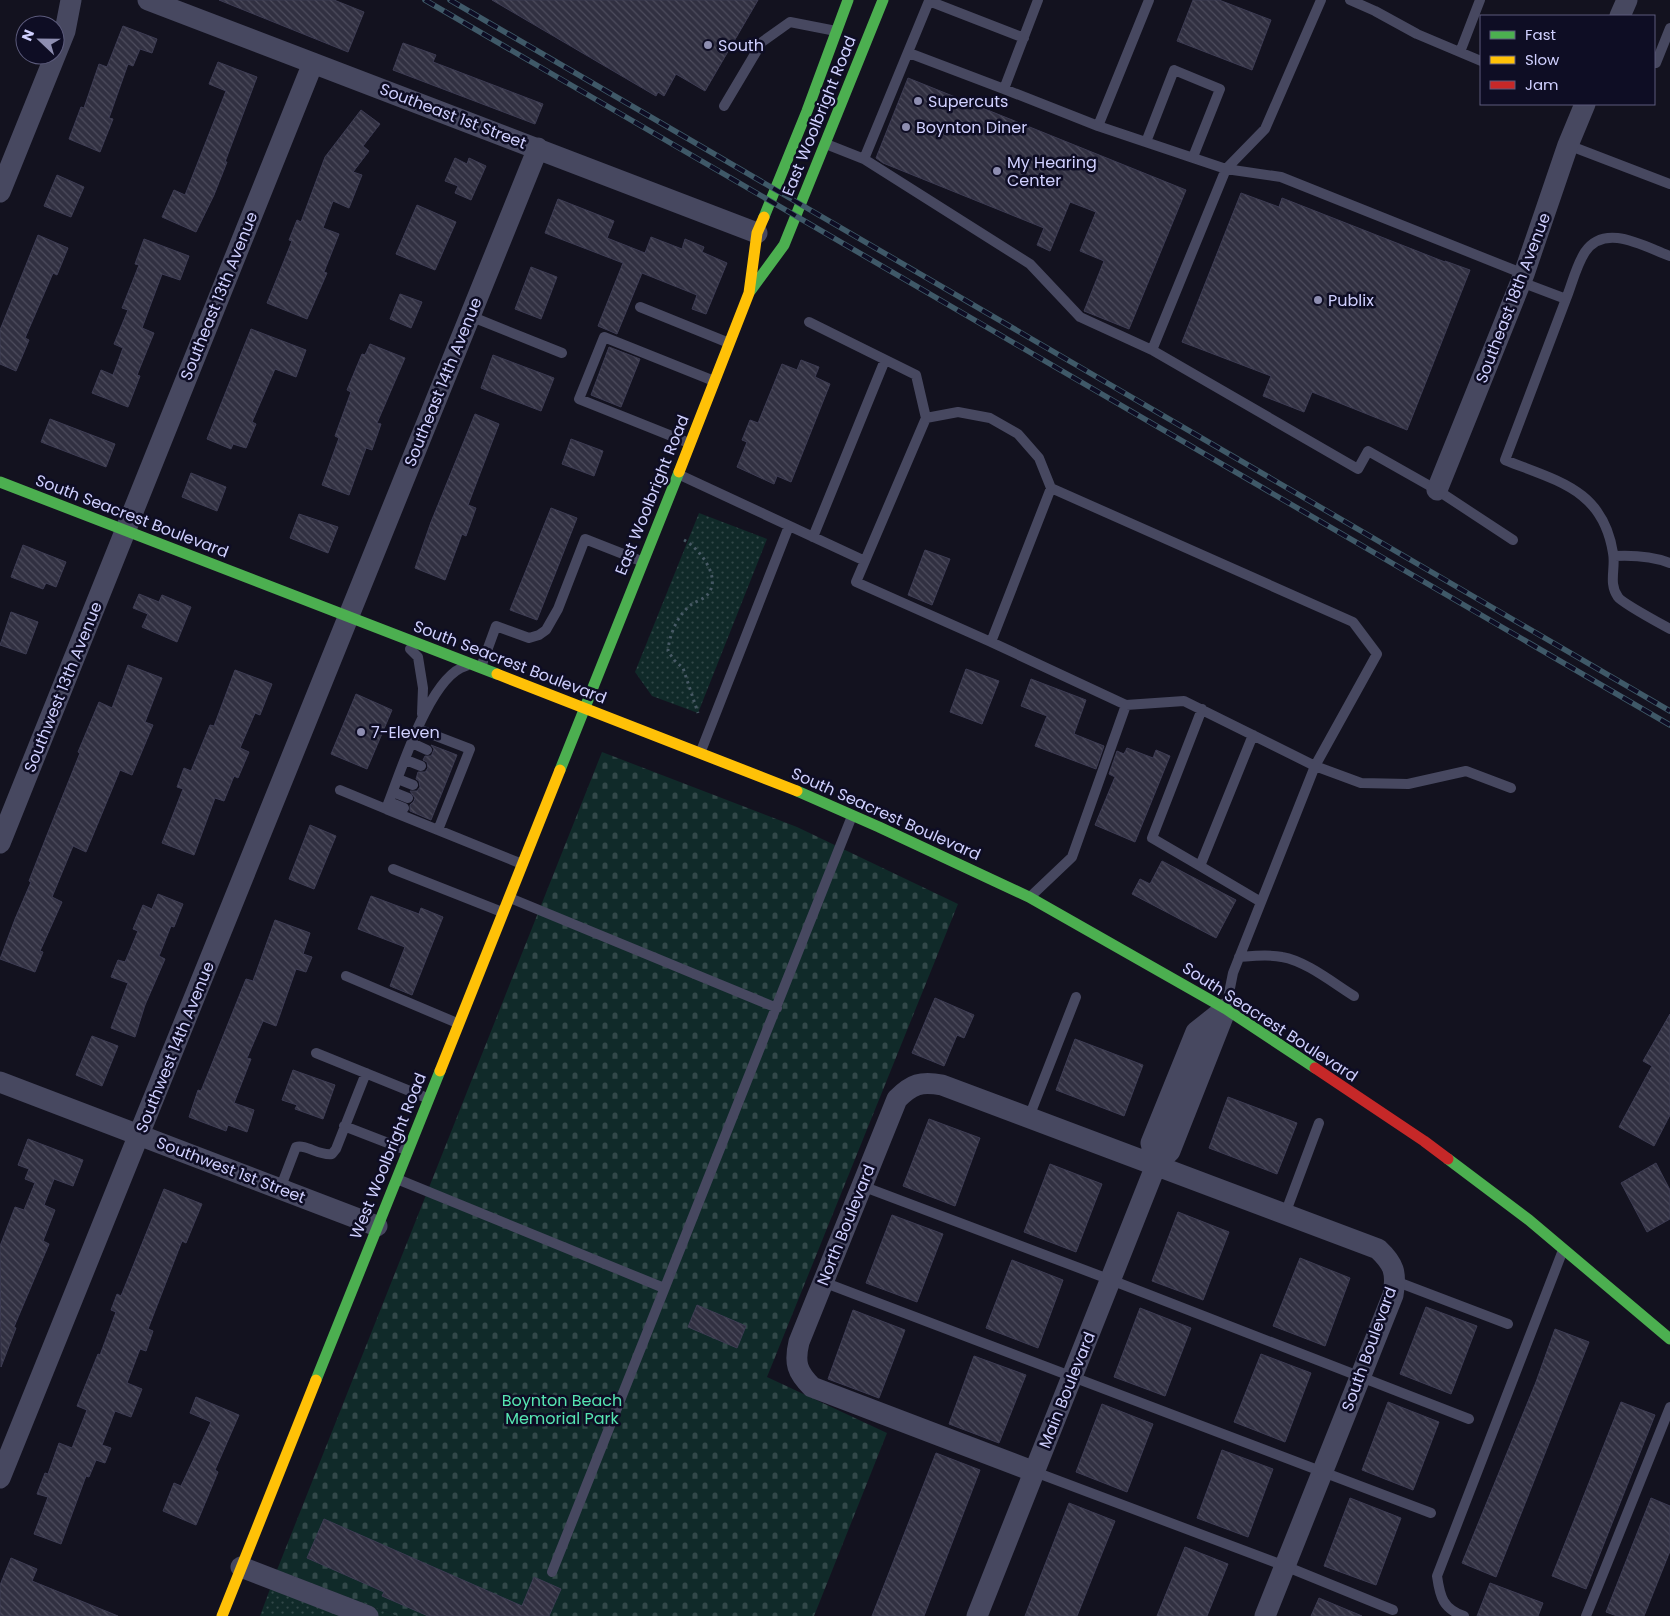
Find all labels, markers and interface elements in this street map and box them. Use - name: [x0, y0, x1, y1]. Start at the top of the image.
- north arrow: [15, 15, 65, 65]
- legend: [1480, 15, 1655, 105]
- text: Fast: [1525, 24, 1556, 45]
- text: N: [17, 27, 39, 44]
- street label: East Woolbright Road: [776, 32, 862, 200]
- place label: South: [718, 34, 764, 57]
- marker: South: [702, 39, 714, 51]
- text: Slow: [1525, 49, 1560, 70]
- text: Jam: [1525, 74, 1559, 95]
- street label: Southeast 1st Street: [376, 77, 530, 155]
- place label: Supercuts: [928, 90, 1008, 113]
- marker: Supercuts: [912, 95, 924, 107]
- place label: Boynton Diner: [916, 116, 1027, 139]
- marker: Boynton Diner: [900, 121, 912, 133]
- place label: My Hearing Center: [1007, 151, 1097, 192]
- marker: My Hearing Center: [991, 165, 1003, 177]
- street label: Southeast 13th Avenue: [175, 208, 263, 384]
- street label: Southeast 18th Avenue: [1470, 209, 1556, 387]
- place label: Publix: [1328, 289, 1374, 312]
- street label: Southeast 14th Avenue: [398, 294, 488, 470]
- marker: Publix: [1312, 294, 1324, 306]
- street label: East Woolbright Road: [609, 411, 695, 579]
- street label: South Seacrest Boulevard: [32, 469, 232, 563]
- street label: Southwest 13th Avenue: [18, 598, 108, 776]
- street label: South Seacrest Boulevard: [410, 615, 610, 709]
- place label: 7-Eleven: [371, 721, 440, 744]
- marker: 7-Eleven: [355, 726, 367, 738]
- street label: South Seacrest Boulevard: [788, 762, 984, 866]
- street label: South Seacrest Boulevard: [1178, 957, 1362, 1087]
- street label: Southwest 14th Avenue: [130, 958, 220, 1136]
- street label: West Woolbright Road: [344, 1069, 432, 1243]
- street label: Southwest 1st Street: [153, 1131, 309, 1209]
- street label: North Boulevard: [811, 1161, 881, 1289]
- street label: South Boulevard: [1336, 1284, 1402, 1414]
- street label: Main Boulevard: [1033, 1328, 1101, 1452]
- park label: Boynton Beach Memorial Park: [502, 1389, 622, 1430]

